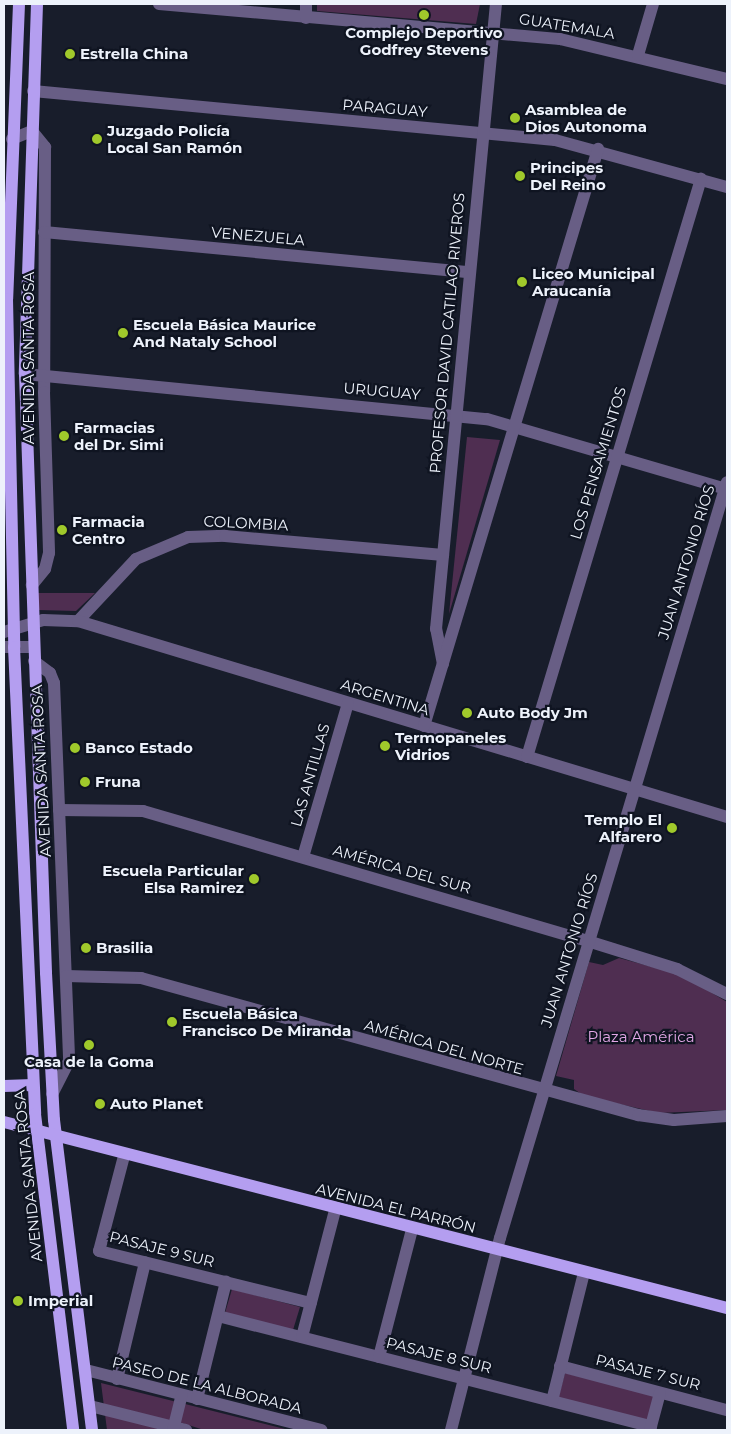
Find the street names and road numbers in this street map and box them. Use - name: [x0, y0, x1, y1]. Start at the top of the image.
- street label: GUATEMALA: [518, 10, 616, 42]
- street label: PARAGUAY: [342, 95, 428, 121]
- street label: PROFESOR DAVID CATILAO RIVEROS: [426, 192, 468, 474]
- street label: VENEZUELA: [211, 223, 305, 249]
- street label: AVENIDA SANTA ROSA: [20, 272, 38, 444]
- street label: URUGUAY: [343, 379, 421, 403]
- street label: LOS PENSAMIENTOS: [566, 385, 630, 541]
- street label: JUAN ANTONIO RÍOS: [654, 483, 718, 641]
- street label: COLOMBIA: [203, 512, 289, 534]
- street label: ARGENTINA: [339, 675, 431, 719]
- street label: AVENIDA SANTA ROSA: [27, 684, 55, 858]
- street label: LAS ANTILLAS: [287, 721, 333, 829]
- street label: AMÉRICA DEL SUR: [331, 841, 473, 897]
- street label: JUAN ANTONIO RÍOS: [537, 871, 601, 1029]
- street label: AMÉRICA DEL NORTE: [362, 1016, 526, 1078]
- street label: AVENIDA SANTA ROSA: [10, 1089, 46, 1263]
- street label: AVENIDA EL PARRÓN: [314, 1179, 478, 1237]
- street label: PASAJE 9 SUR: [108, 1227, 216, 1271]
- street label: PASAJE 8 SUR: [384, 1333, 494, 1377]
- street label: PASAJE 7 SUR: [594, 1350, 702, 1394]
- street label: PASEO DE LA ALBORADA: [110, 1353, 304, 1417]

